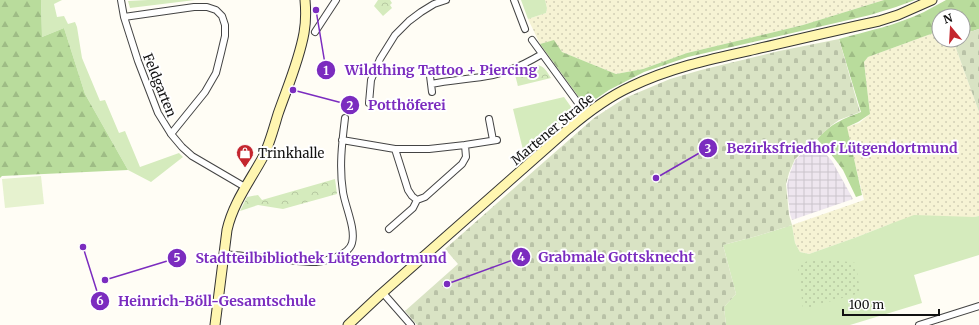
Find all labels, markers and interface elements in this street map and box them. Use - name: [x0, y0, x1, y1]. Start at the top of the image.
- north arrow: [931, 8, 971, 48]
- text: N: [942, 10, 954, 26]
- street label: Feldgarten: [139, 51, 180, 120]
- callout: Wildthing Tattoo + Piercing: [316, 57, 545, 83]
- text: Wildthing Tattoo + Piercing: [344, 61, 538, 79]
- text: 1: [323, 63, 329, 78]
- street label: Martener Straße: [508, 90, 597, 169]
- callout: Potthöferei: [340, 92, 454, 118]
- text: Potthöferei: [368, 96, 446, 114]
- text: 2: [346, 98, 354, 113]
- callout: Bezirksfriedhof Lütgendortmund: [698, 135, 966, 161]
- text: Bezirksfriedhof Lütgendortmund: [726, 139, 958, 157]
- text: 3: [705, 141, 712, 156]
- shop icon: Trinkhalle: [235, 143, 255, 168]
- place label: Trinkhalle: [258, 145, 325, 162]
- callout: Grabmale Gottsknecht: [511, 244, 702, 270]
- callout: Stadtteilbibliothek Lütgendortmund: [167, 245, 455, 271]
- text: Grabmale Gottsknecht: [538, 248, 694, 266]
- text: Stadtteilbibliothek Lütgendortmund: [195, 249, 447, 267]
- text: 4: [517, 249, 525, 264]
- text: 5: [173, 250, 181, 265]
- callout: Heinrich-Böll-Gesamtschule: [90, 288, 324, 314]
- scale bar: [843, 291, 939, 317]
- text: Heinrich-Böll-Gesamtschule: [118, 292, 316, 310]
- text: 6: [96, 293, 104, 308]
- text: 100 m: [849, 297, 884, 312]

